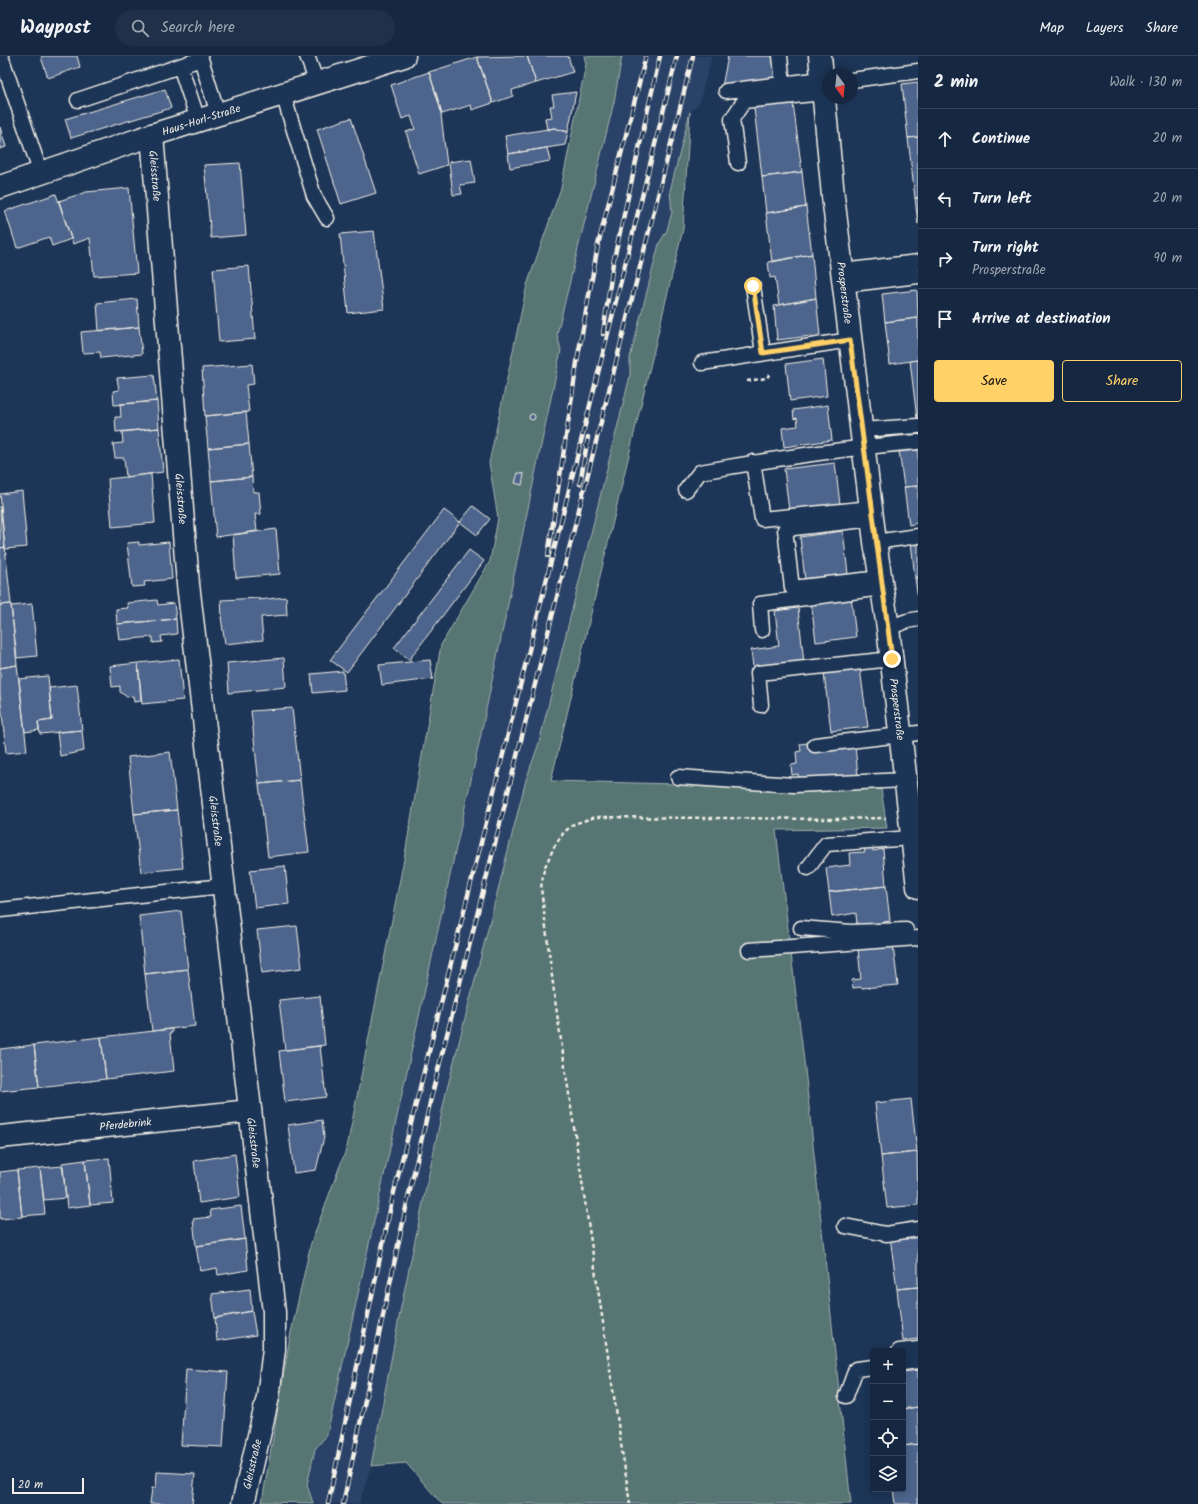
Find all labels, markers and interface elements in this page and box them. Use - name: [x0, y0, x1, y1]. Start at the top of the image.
- search box: [115, 10, 395, 46]
- text: Waypost: [20, 13, 91, 43]
- text: Search here: [161, 16, 235, 40]
- icon: search: [129, 17, 151, 39]
- text: Map: [1040, 17, 1064, 39]
- text: Layers: [1086, 17, 1124, 39]
- text: Share: [1146, 17, 1178, 39]
- north arrow: [822, 68, 858, 104]
- text: 2 min: [934, 69, 978, 96]
- text: Walk · 130 m: [1109, 72, 1182, 93]
- street label: Haus-Horl-Straße: [160, 100, 243, 141]
- text: Continue: [972, 127, 1030, 151]
- icon: ahead: [934, 128, 956, 150]
- text: 20 m: [1152, 128, 1182, 149]
- street label: Gleisstraße: [143, 150, 165, 202]
- text: Turn left: [972, 187, 1032, 211]
- icon: left: [934, 188, 956, 210]
- text: 20 m: [1152, 188, 1182, 209]
- text: Turn right: [972, 236, 1039, 260]
- icon: right: [934, 248, 956, 270]
- text: 90 m: [1154, 248, 1182, 269]
- text: Prosperstraße: [972, 260, 1046, 281]
- street label: Prosperstraße: [831, 261, 856, 325]
- route start: [744, 277, 762, 295]
- text: Arrive at destination: [972, 307, 1111, 331]
- icon: arrive: [934, 308, 956, 330]
- button: Save: [934, 360, 1054, 402]
- button: Share: [1062, 360, 1182, 402]
- street label: Gleisstraße: [169, 473, 191, 525]
- route end: [883, 650, 901, 668]
- street label: Prosperstraße: [884, 677, 909, 742]
- street label: Gleisstraße: [203, 795, 227, 847]
- street label: Pferdebrink: [98, 1113, 153, 1137]
- street label: Gleisstraße: [241, 1116, 265, 1169]
- map controls: [870, 1348, 906, 1492]
- button: +: [870, 1348, 906, 1384]
- button: −: [870, 1384, 906, 1420]
- button: locate: [870, 1420, 906, 1456]
- street label: Gleisstraße: [238, 1437, 267, 1491]
- button: layers: [870, 1456, 906, 1492]
- scale bar: [12, 1476, 84, 1495]
- text: 20 m: [18, 1476, 43, 1494]

